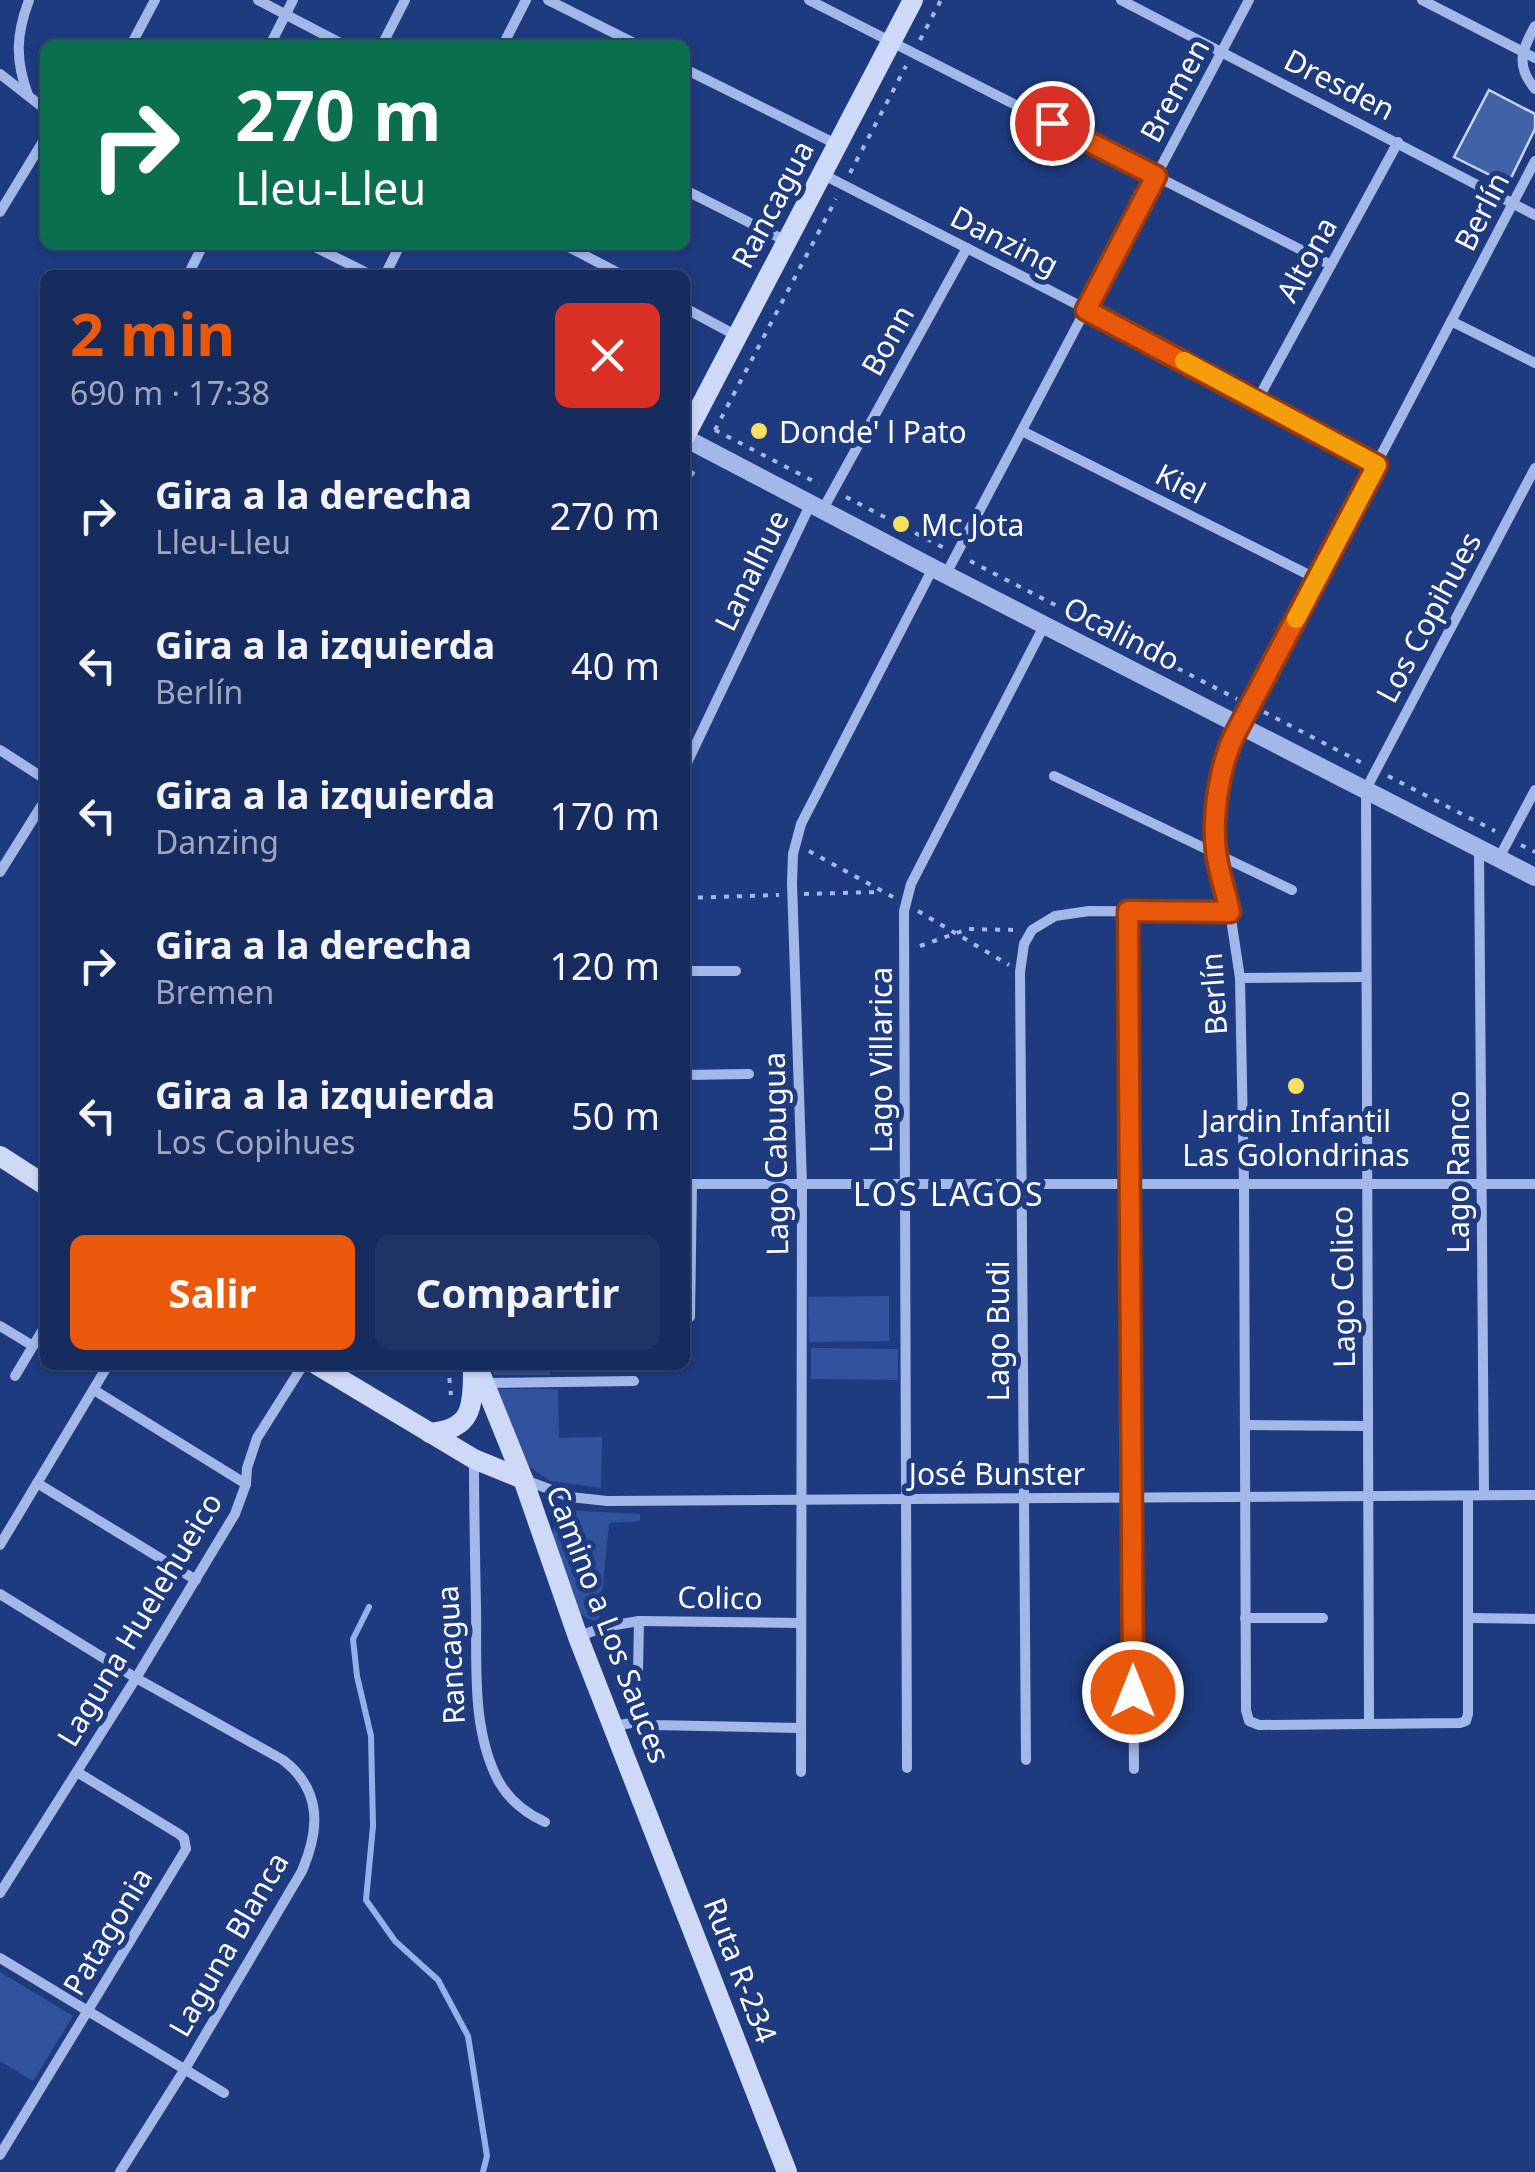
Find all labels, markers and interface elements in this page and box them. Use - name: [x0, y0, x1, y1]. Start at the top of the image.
- street label: Bremen: [1130, 31, 1218, 149]
- street label: Dresden: [1278, 39, 1402, 129]
- text: 270 m: [235, 66, 442, 162]
- icon: right: [70, 80, 200, 210]
- pin: [1010, 81, 1095, 166]
- icon: arrive: [1025, 96, 1080, 151]
- street label: Rancagua: [721, 133, 823, 275]
- text: Lleu-Lleu: [235, 157, 426, 218]
- street label: Berlín: [1444, 165, 1518, 257]
- street label: Danzing: [944, 195, 1066, 285]
- street label: Altona: [1266, 209, 1346, 309]
- text: 2 min: [70, 292, 235, 374]
- street label: Bonn: [851, 297, 923, 383]
- button: close: [555, 303, 660, 408]
- text: 690 m · 17:38: [70, 371, 270, 414]
- place label: Donde' l Pato: [779, 411, 967, 452]
- marker: Donde' l Pato: [748, 420, 770, 442]
- street label: Kiel: [1149, 453, 1213, 513]
- text: Gira a la derecha: [155, 468, 472, 520]
- icon: right: [70, 488, 125, 543]
- text: 270 m: [549, 489, 660, 541]
- street label: Lanalhue: [704, 503, 798, 637]
- place label: Mc Jota: [921, 504, 1024, 545]
- marker: Mc Jota: [890, 513, 912, 535]
- text: Lleu-Lleu: [155, 520, 291, 563]
- street label: Los Copihues: [1366, 525, 1490, 709]
- street label: Ocalindo: [1057, 586, 1187, 680]
- text: Gira a la izquierda: [155, 618, 495, 670]
- icon: left: [70, 638, 125, 693]
- text: 40 m: [571, 639, 660, 691]
- text: Berlín: [155, 670, 243, 713]
- text: Gira a la izquierda: [155, 768, 495, 820]
- icon: left: [70, 788, 125, 843]
- text: 170 m: [549, 789, 660, 841]
- text: Danzing: [155, 820, 279, 863]
- text: Gira a la derecha: [155, 918, 472, 970]
- icon: right: [70, 938, 125, 993]
- text: 120 m: [549, 939, 660, 991]
- street label: Berlín: [1190, 951, 1236, 1037]
- street label: Lago Villarica: [860, 967, 901, 1153]
- text: Bremen: [155, 970, 274, 1013]
- street label: Lago Cabugua: [753, 1052, 797, 1256]
- text: Gira a la izquierda: [155, 1068, 495, 1120]
- marker: Jardin Infantil Las Golondrinas: [1285, 1075, 1307, 1097]
- icon: left: [70, 1088, 125, 1143]
- text: 50 m: [571, 1089, 660, 1141]
- street label: Lago Ranco: [1437, 1090, 1478, 1254]
- place label: Jardin Infantil Las Golondrinas: [1182, 1100, 1410, 1175]
- text: Los Copihues: [155, 1120, 355, 1163]
- district label: LOS LAGOS: [853, 1172, 1045, 1215]
- street label: Lago Colico: [1320, 1206, 1364, 1368]
- button: Salir: [70, 1235, 355, 1350]
- button: Compartir: [375, 1235, 660, 1350]
- street label: Lago Budi: [977, 1260, 1018, 1402]
- street label: José Bunster: [906, 1453, 1085, 1494]
- street label: Camino a Los Sauces: [537, 1479, 681, 1769]
- street label: Laguna Huelehueico: [47, 1484, 231, 1754]
- street label: Colico: [677, 1576, 763, 1618]
- street label: Rancagua: [426, 1584, 474, 1726]
- position arrow: [1081, 1640, 1185, 1744]
- street label: Laguna Blanca: [159, 1844, 297, 2044]
- street label: Patagonia: [53, 1859, 161, 2003]
- street label: Ruta R-234: [695, 1891, 787, 2049]

